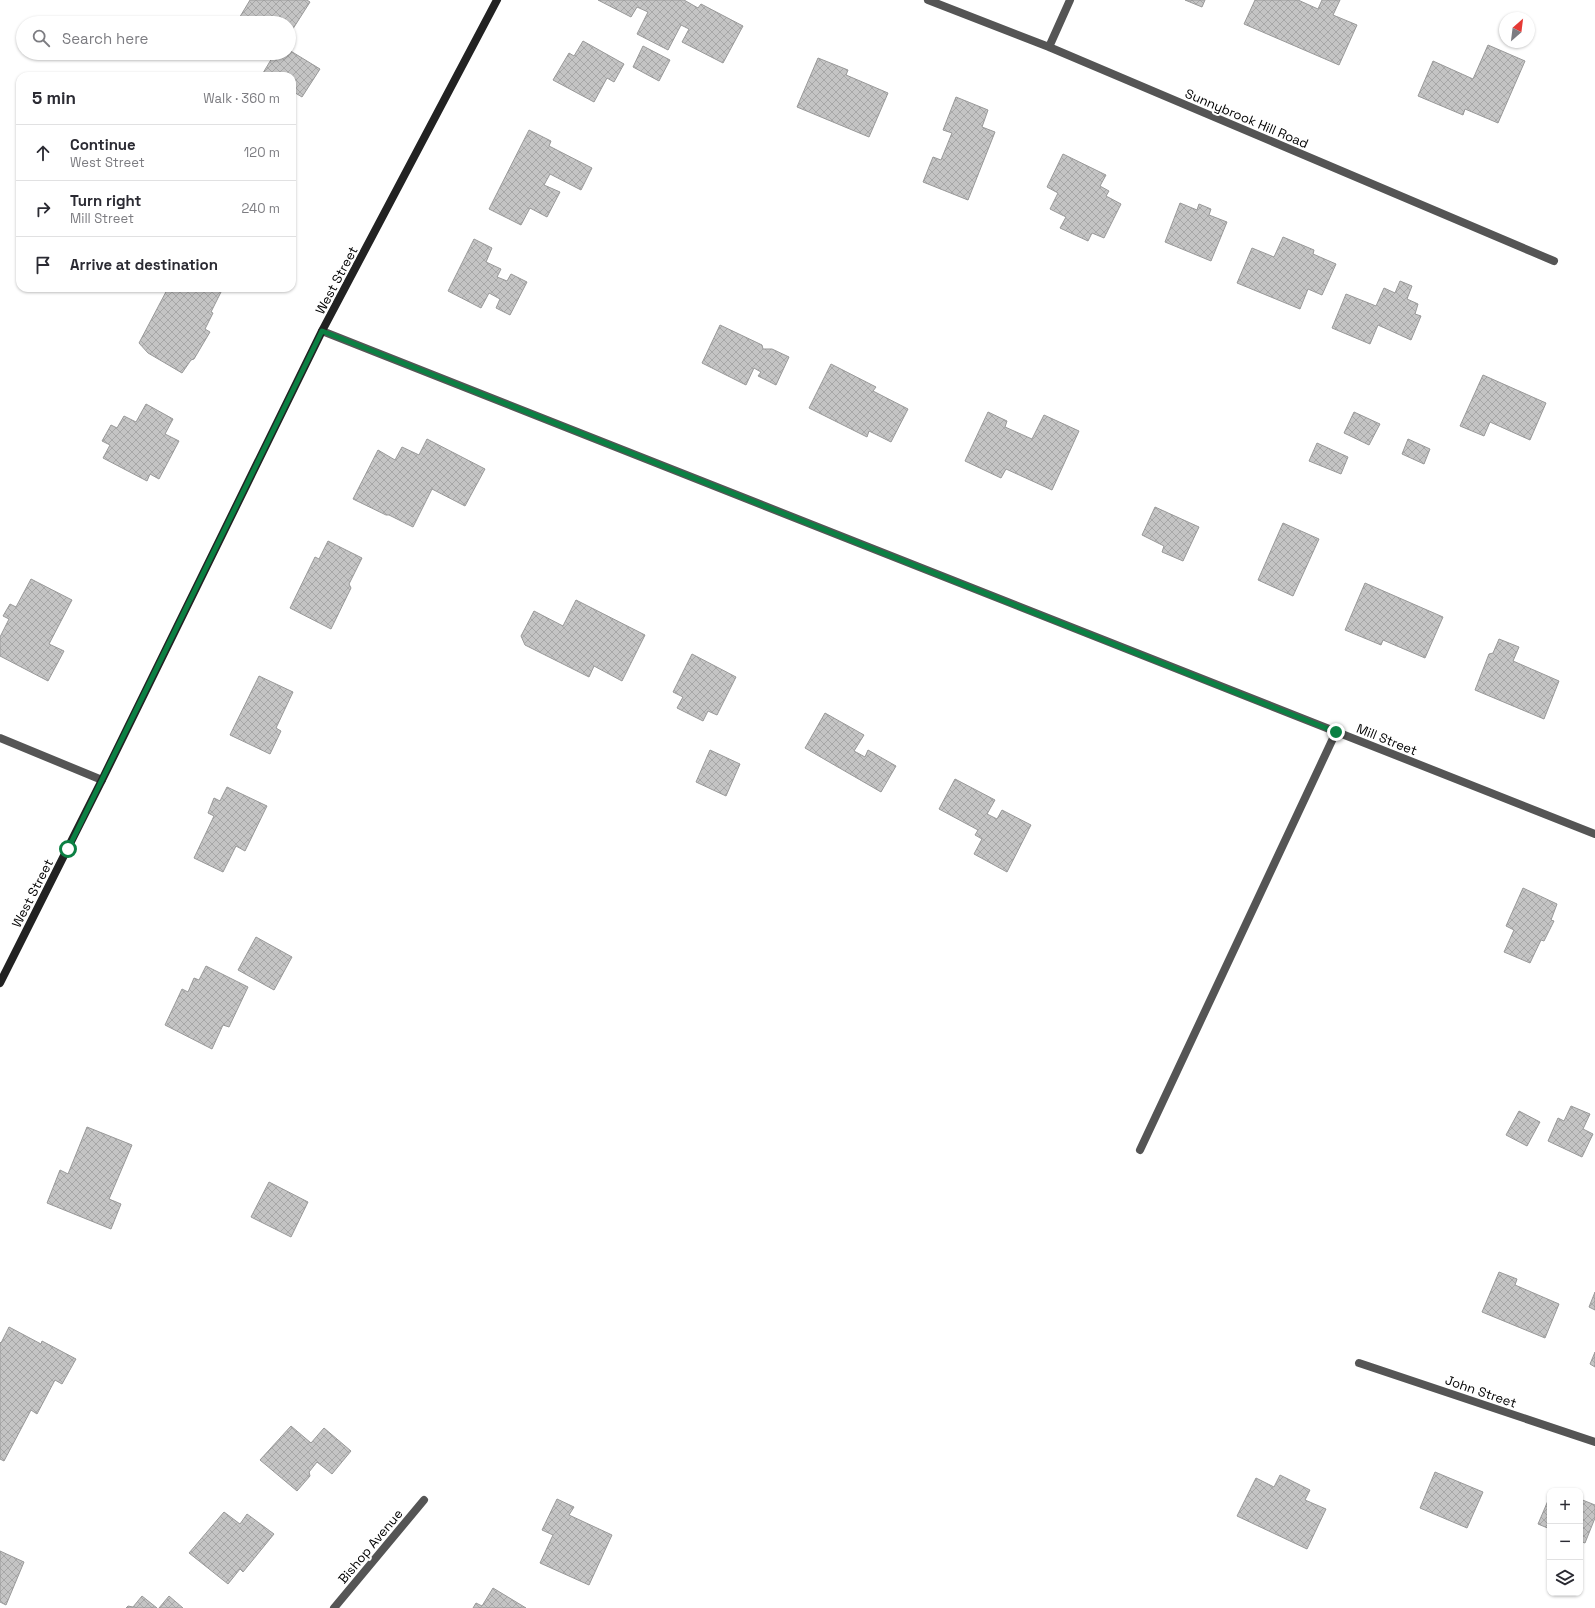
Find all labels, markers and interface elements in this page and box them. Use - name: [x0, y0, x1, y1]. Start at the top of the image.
- north arrow: [1499, 12, 1535, 48]
- search box: [16, 16, 296, 60]
- icon: search: [30, 27, 52, 49]
- text: Search here: [62, 29, 148, 48]
- street label: Sunnybrook Hill Road: [1182, 85, 1311, 152]
- text: 5 min: [32, 87, 76, 109]
- text: Walk · 360 m: [203, 90, 280, 107]
- text: Continue: [70, 135, 136, 154]
- icon: ahead: [32, 142, 54, 164]
- text: 120 m: [244, 144, 280, 161]
- text: West Street: [70, 154, 145, 171]
- text: Turn right: [70, 191, 141, 210]
- icon: right: [32, 198, 54, 220]
- text: 240 m: [242, 200, 280, 217]
- text: Mill Street: [70, 210, 134, 227]
- street label: West Street: [311, 243, 361, 317]
- icon: arrive: [32, 254, 54, 276]
- text: Arrive at destination: [70, 255, 218, 274]
- street label: Mill Street: [1354, 720, 1420, 759]
- route end: [1327, 723, 1345, 741]
- route start: [59, 840, 77, 858]
- street label: West Street: [8, 856, 57, 930]
- street label: John Street: [1443, 1371, 1519, 1412]
- map controls: [1547, 1488, 1583, 1596]
- button: +: [1547, 1488, 1583, 1524]
- street label: Bishop Avenue: [334, 1506, 406, 1587]
- button: −: [1547, 1524, 1583, 1560]
- button: layers: [1547, 1560, 1583, 1596]

